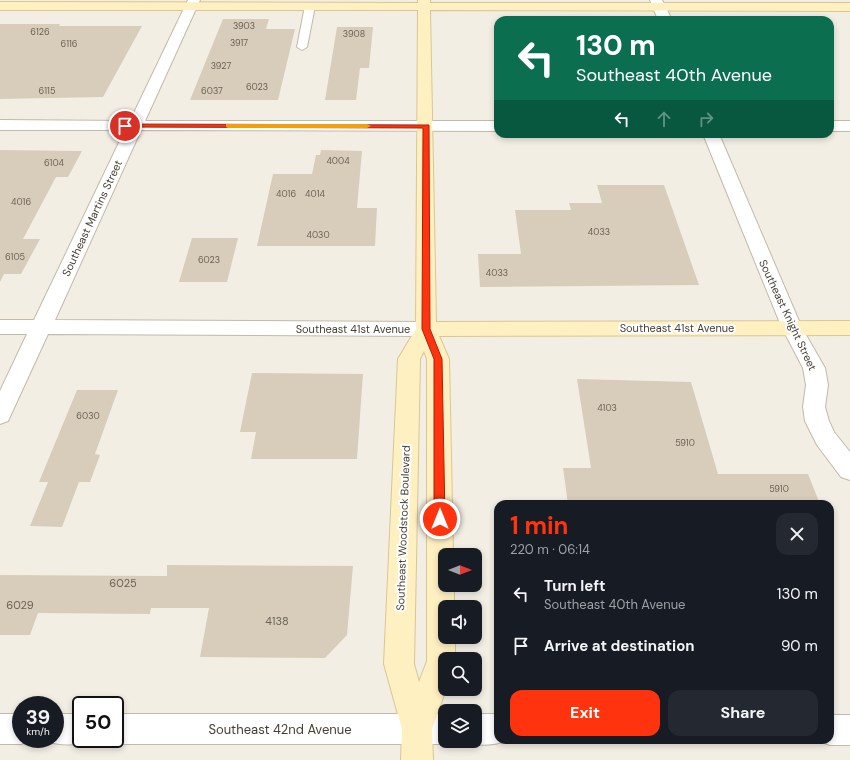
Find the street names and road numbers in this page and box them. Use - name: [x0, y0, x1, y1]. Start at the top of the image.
- street label: Southeast Martins Street: [59, 158, 125, 278]
- street label: Southeast Knight Street: [756, 257, 820, 373]
- street label: Southeast 41st Avenue: [620, 321, 734, 335]
- street label: Southeast 41st Avenue: [296, 322, 410, 336]
- street label: Southeast Woodstock Boulevard: [393, 445, 413, 611]
- street label: Southeast 42nd Avenue: [208, 721, 352, 738]

